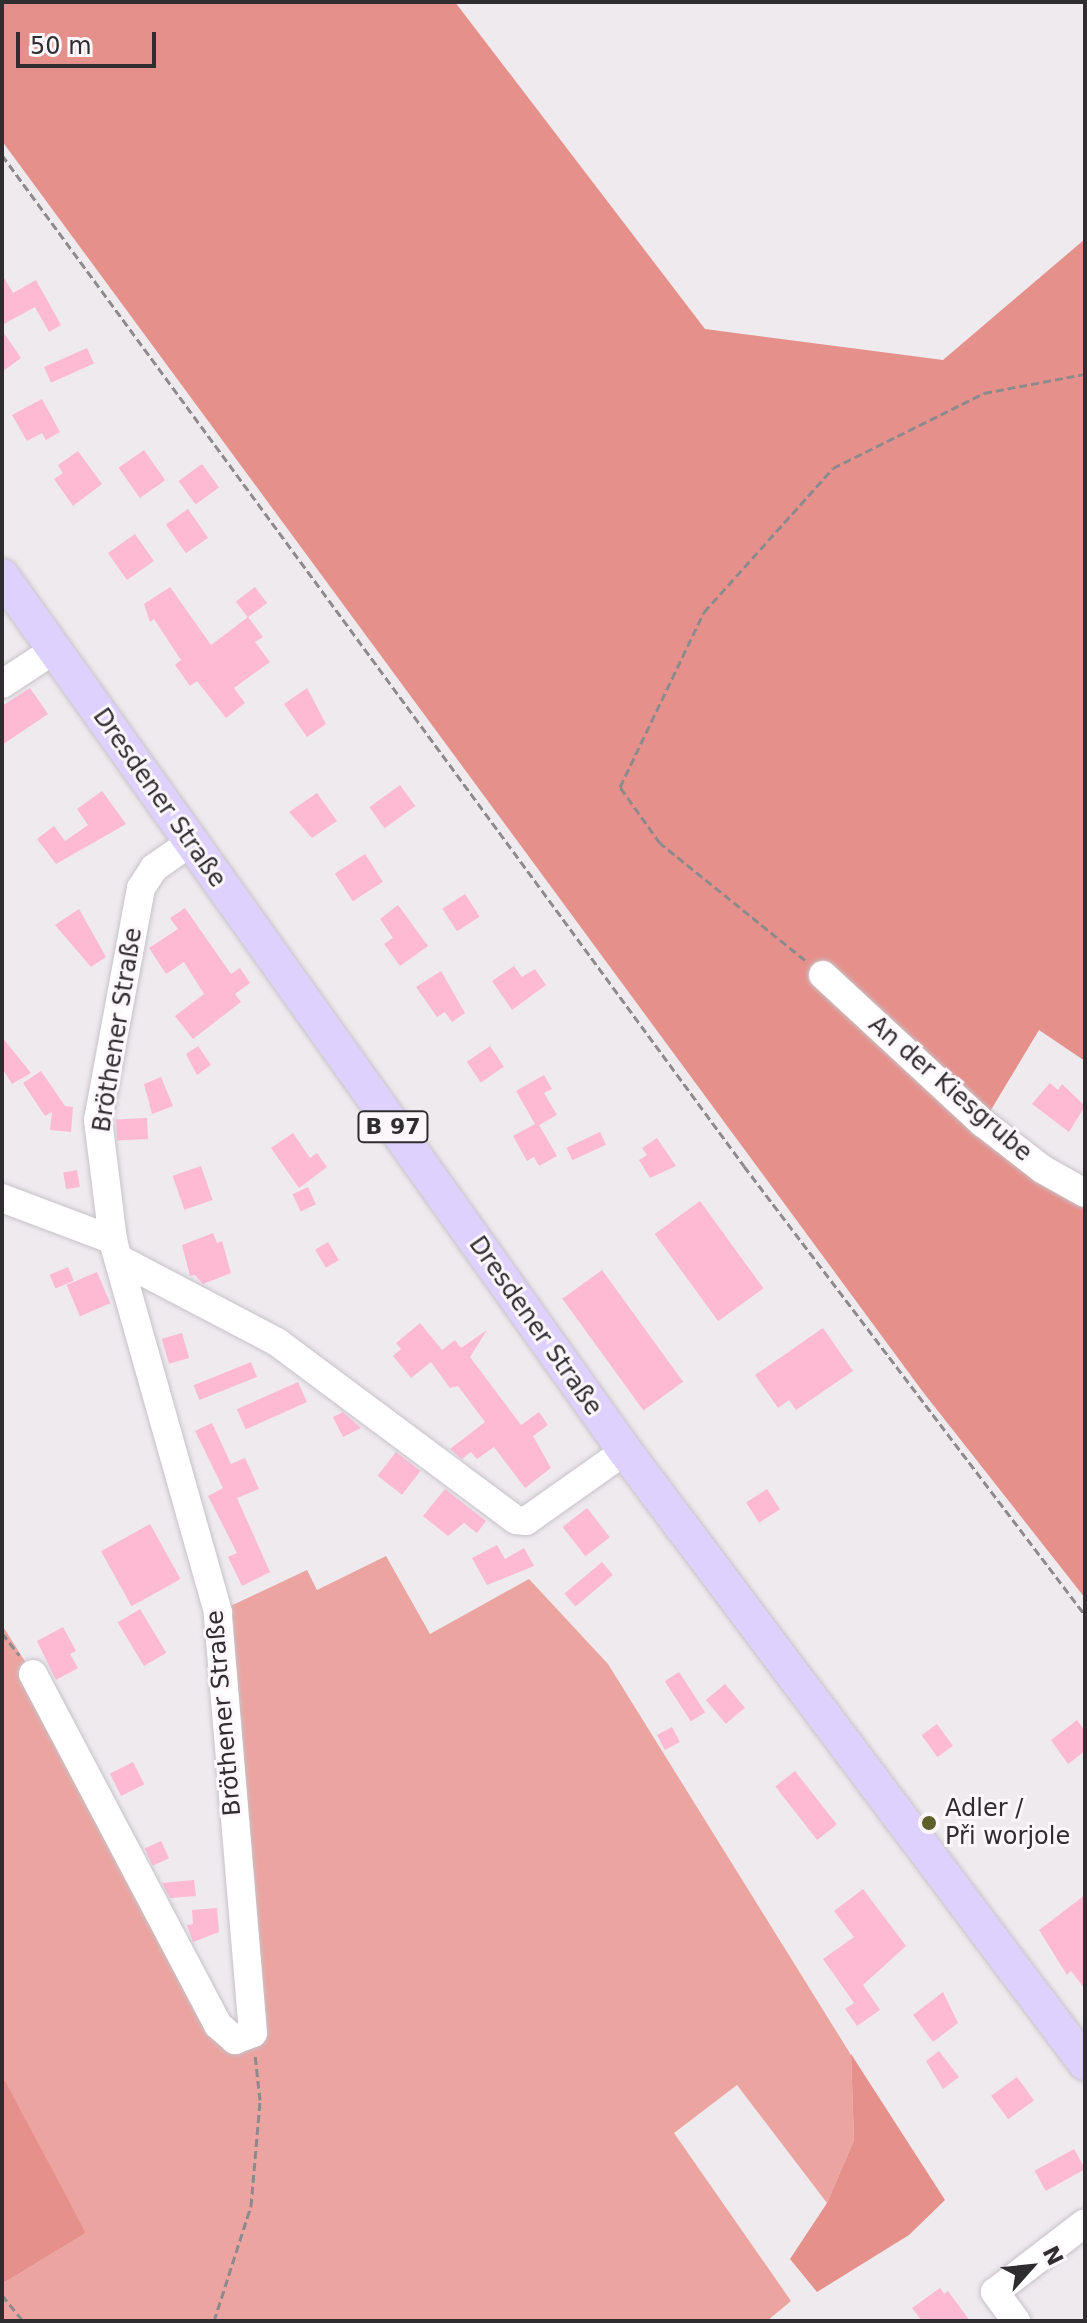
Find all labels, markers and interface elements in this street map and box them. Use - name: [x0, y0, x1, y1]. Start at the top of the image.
- scale bar: [20, 16, 160, 66]
- text: 50 m: [30, 32, 92, 60]
- street label: Dresdener Straße: [87, 703, 231, 893]
- street label: Bröthener Straße: [88, 926, 148, 1134]
- street label: An der Kiesgrube: [863, 1010, 1037, 1168]
- road number: B 97: [357, 1109, 429, 1145]
- street label: Dresdener Straße: [463, 1231, 607, 1421]
- street label: Bröthener Straße: [201, 1609, 247, 1817]
- place label: Adler / Při worjole: [945, 1795, 1070, 1851]
- marker: Adler / Při worjole: [920, 1814, 938, 1832]
- north arrow: [991, 2227, 1071, 2307]
- text: N: [1038, 2242, 1068, 2270]

